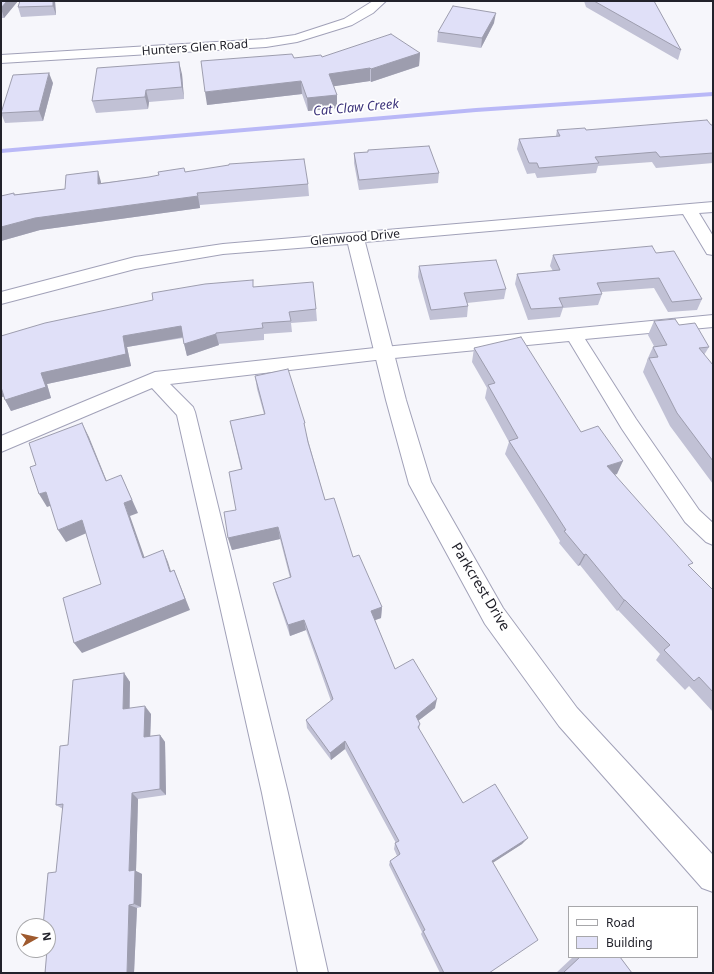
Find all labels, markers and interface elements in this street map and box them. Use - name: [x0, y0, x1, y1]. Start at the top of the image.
- street label: Hunters Glen Road: [141, 37, 249, 59]
- water label: Cat Claw Creek: [313, 96, 399, 120]
- street label: Glenwood Drive: [309, 227, 401, 249]
- street label: Parkcrest Drive: [447, 540, 513, 634]
- legend: [568, 906, 698, 958]
- text: Road: [606, 914, 635, 931]
- north arrow: [16, 918, 56, 958]
- text: N: [39, 931, 55, 942]
- text: Building: [606, 934, 653, 951]

